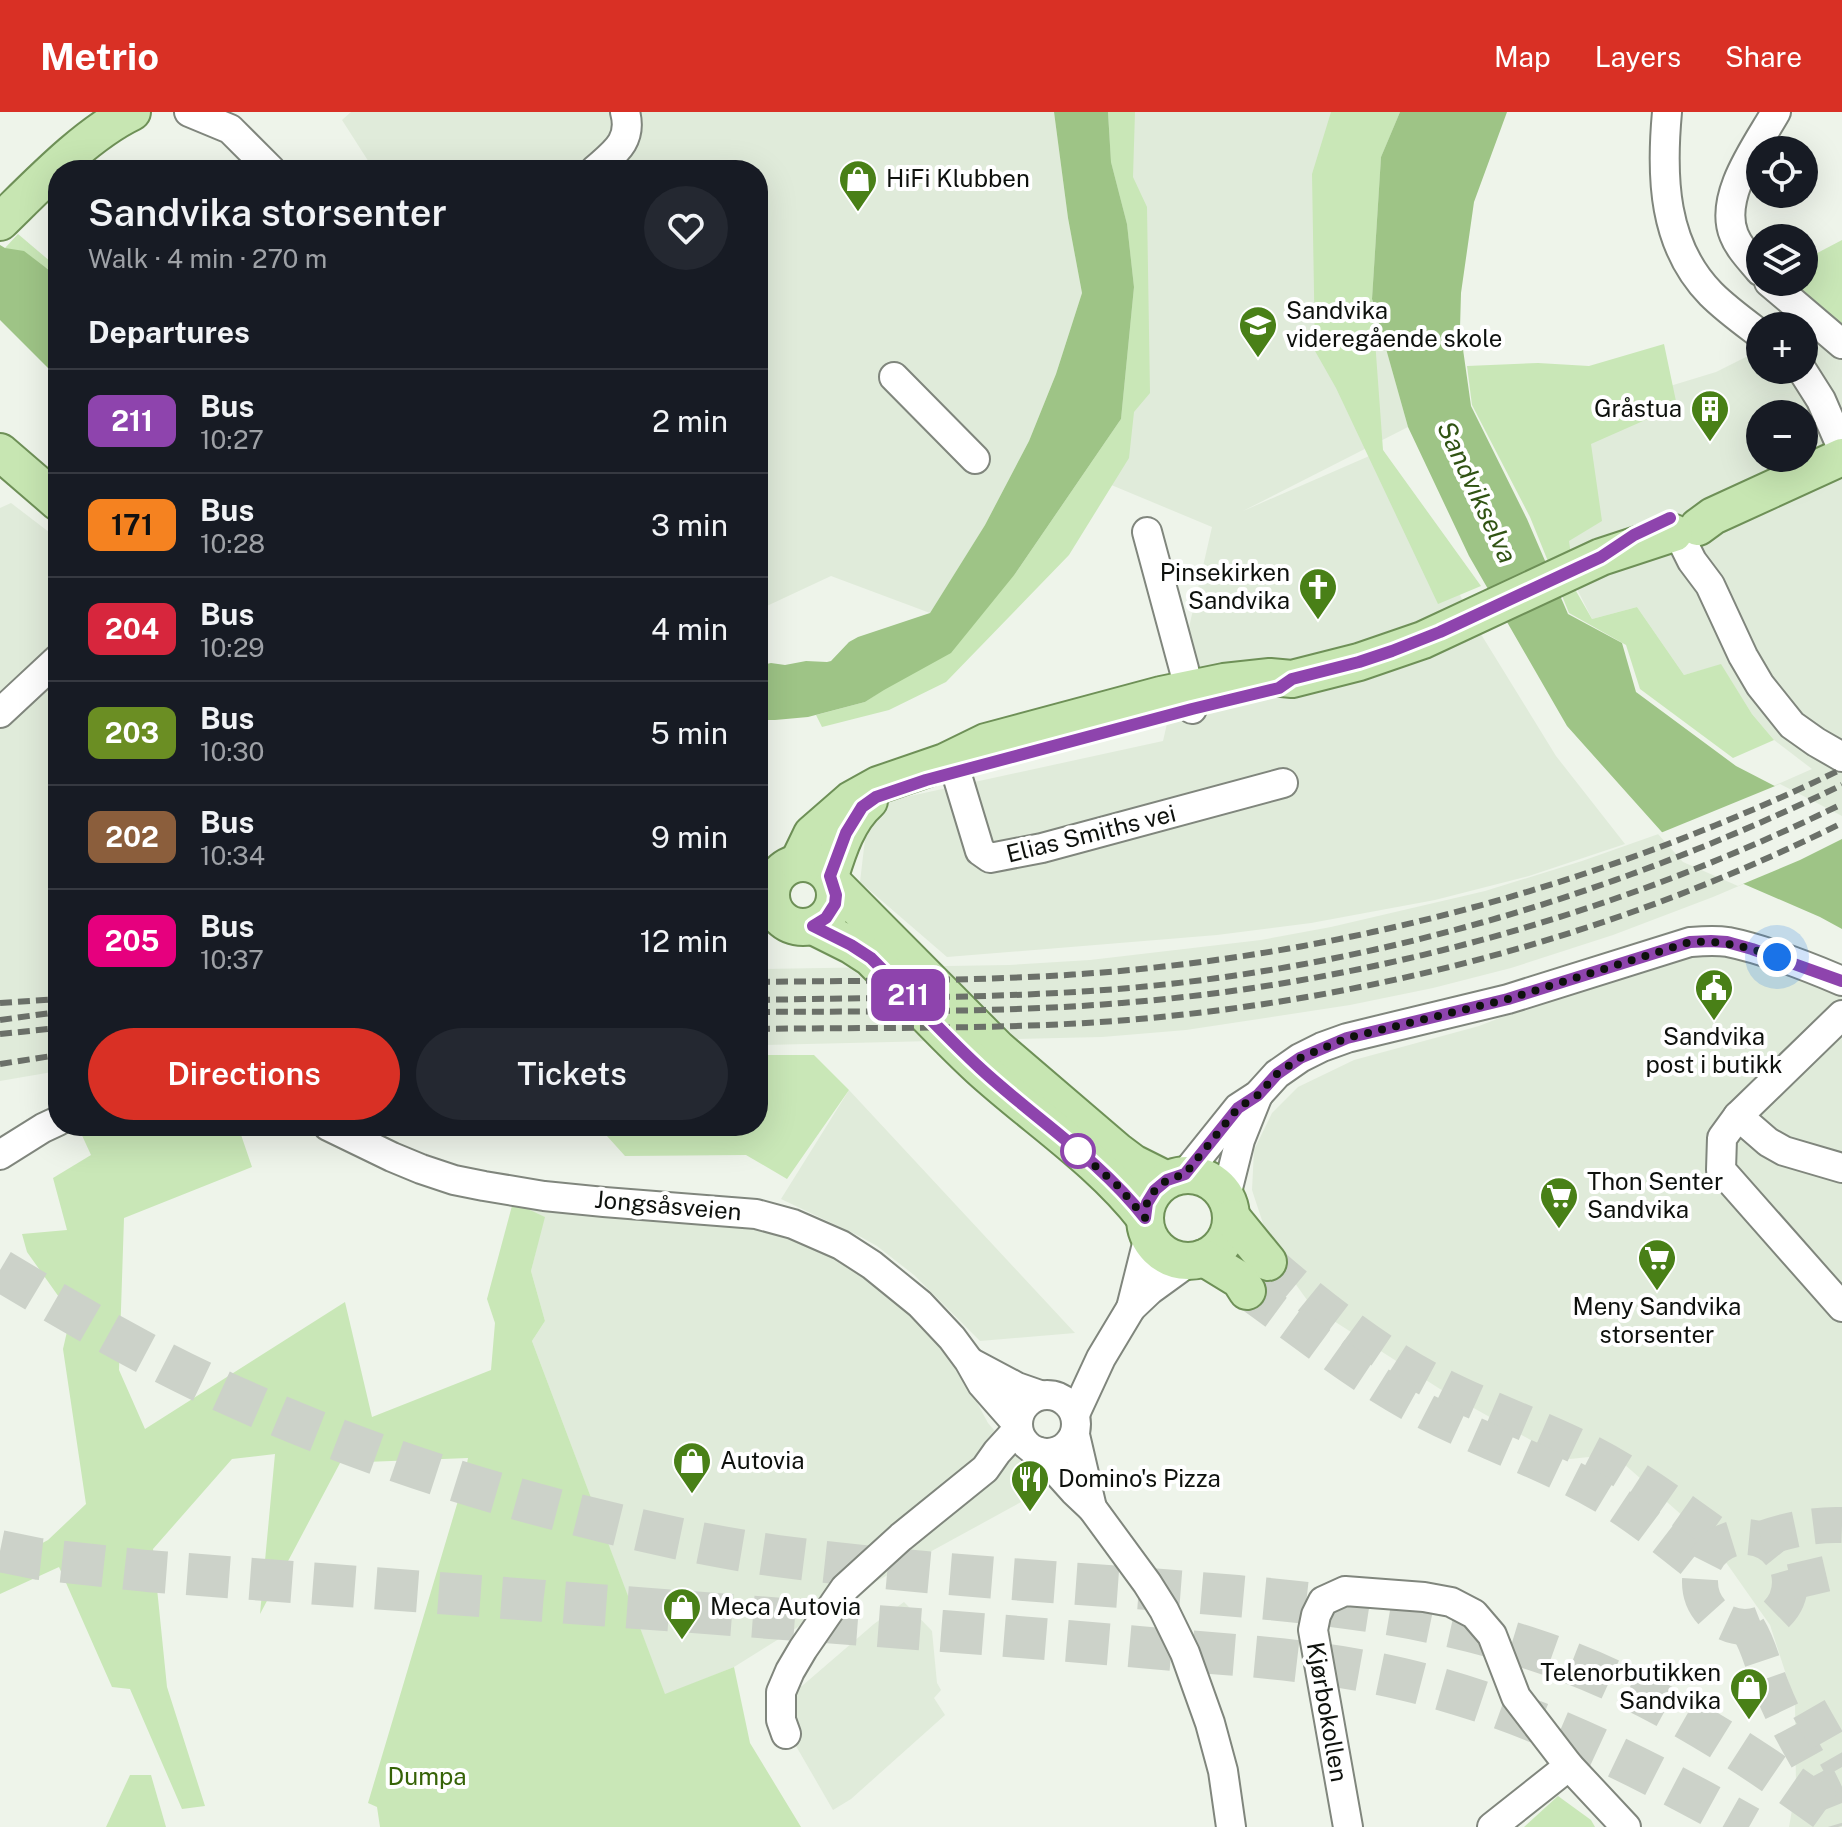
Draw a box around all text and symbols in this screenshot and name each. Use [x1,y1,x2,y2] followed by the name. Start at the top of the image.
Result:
[40,34,159,79] text: Metrio
[1494,40,1551,73] text: Map
[1595,40,1681,73] text: Layers
[1725,40,1802,73] text: Share
[1746,136,1818,472] map controls
[1746,136,1818,208] button: locate
[837,158,879,213] shop icon: HiFi Klubben
[886,164,1030,192] place label: HiFi Klubben
[644,186,728,270] button: heart
[88,190,447,235] text: Sandvika storsenter
[1746,224,1818,296] button: layers
[88,243,327,274] text: Walk · 4 min · 270 m
[1286,296,1502,352] place label: Sandvika videregående skole
[1237,304,1279,359] school or university icon: Sandvika videregående skole
[1746,312,1818,384] button: +
[88,314,250,350] text: Departures
[200,388,254,424] text: Bus
[1689,388,1731,443] building icon: Gråstua
[1594,394,1682,422] place label: Gråstua
[1746,400,1818,472] button: −
[652,403,728,439] text: 2 min
[111,404,153,437] text: 211
[1431,416,1524,568] water label: Sandvikselva
[200,424,264,455] text: 10:27
[200,492,254,528] text: Bus
[651,507,728,543] text: 3 min
[111,508,153,541] text: 171
[200,528,265,559] text: 10:28
[1160,558,1290,614] place label: Pinsekirken Sandvika
[1297,566,1339,621] church icon: Pinsekirken Sandvika
[200,596,254,632] text: Bus
[651,611,728,647] text: 4 min
[105,612,159,645] text: 204
[200,632,265,663] text: 10:29
[200,700,254,736] text: Bus
[651,715,728,751] text: 5 min
[105,716,159,749] text: 203
[200,736,264,767] text: 10:30
[1003,798,1178,868] street label: Elias Smiths vei
[200,804,254,840] text: Bus
[651,819,728,855] text: 9 min
[105,820,159,853] text: 202
[200,840,265,871] text: 10:34
[200,908,254,944] text: Bus
[640,923,728,959] text: 12 min
[105,924,159,957] text: 205
[1757,937,1797,977] your location
[200,944,264,975] text: 10:37
[1693,967,1735,1022] public building icon: Sandvika post i butikk
[862,969,954,1021] line badge: 211
[887,978,929,1011] text: 211
[1645,1022,1783,1078] place label: Sandvika post i butikk
[88,1028,400,1120] button: Directions
[416,1028,728,1120] button: Tickets
[1061,1134,1095,1168] unlabelled marker
[1587,1167,1723,1223] place label: Thon Senter Sandvika
[1538,1175,1580,1230] supermarket icon: Thon Senter Sandvika
[593,1185,743,1225] street label: Jongsåsveien
[1636,1237,1678,1292] supermarket icon: Meny Sandvika storsenter
[1573,1292,1741,1348] place label: Meny Sandvika storsenter
[671,1440,713,1495] shop icon: Autovia
[720,1446,804,1474] place label: Autovia
[1009,1458,1051,1513] restaurant icon: Domino's Pizza
[1058,1464,1221,1492] place label: Domino's Pizza
[661,1586,703,1641] shop icon: Meca Autovia
[710,1592,861,1620] place label: Meca Autovia
[1302,1640,1354,1784] street label: Kjørbokollen
[1540,1658,1721,1714] place label: Telenorbutikken Sandvika
[1728,1666,1770,1721] shop icon: Telenorbutikken Sandvika
[388,1762,466,1790] park label: Dumpa

